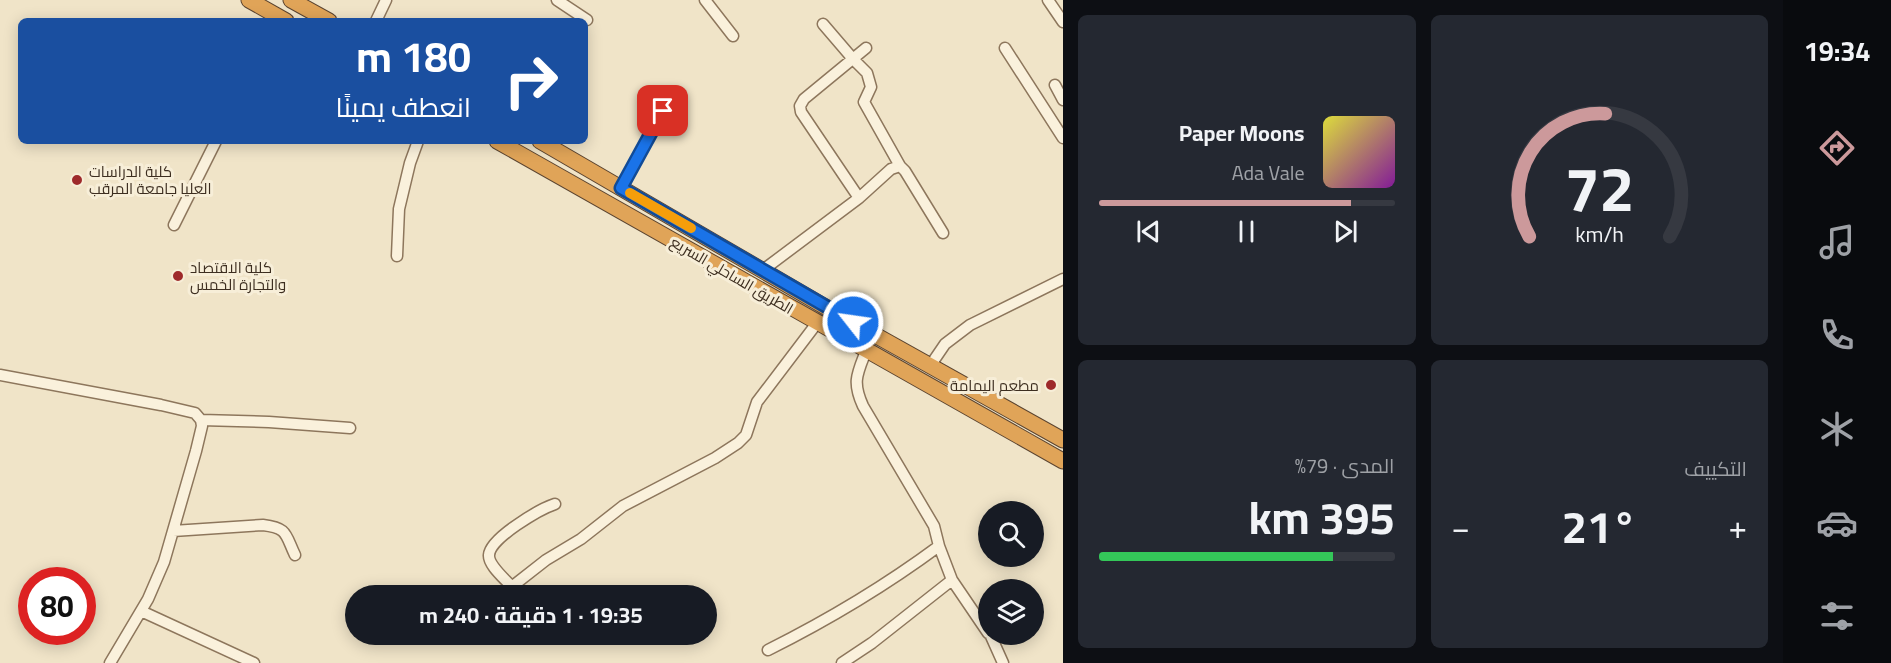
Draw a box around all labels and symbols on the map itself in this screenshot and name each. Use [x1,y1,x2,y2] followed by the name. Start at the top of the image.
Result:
[637,85,688,136] pin
[89,157,211,203] place label: كلية الدراسات العليا جامعة المرقب
[70,173,84,187] marker: كلية الدراسات العليا جامعة المرقب
[665,228,799,322] street label: الطريق الساحلي السريع
[190,253,286,299] place label: كلية الاقتصاد والتجارة الخمس
[171,269,185,283] marker: كلية الاقتصاد والتجارة الخمس
[821,290,885,354] position arrow
[950,371,1039,400] place label: مطعم اليمامة
[1044,378,1058,392] marker: مطعم اليمامة
[18,567,96,645] speed limit sign: 80

